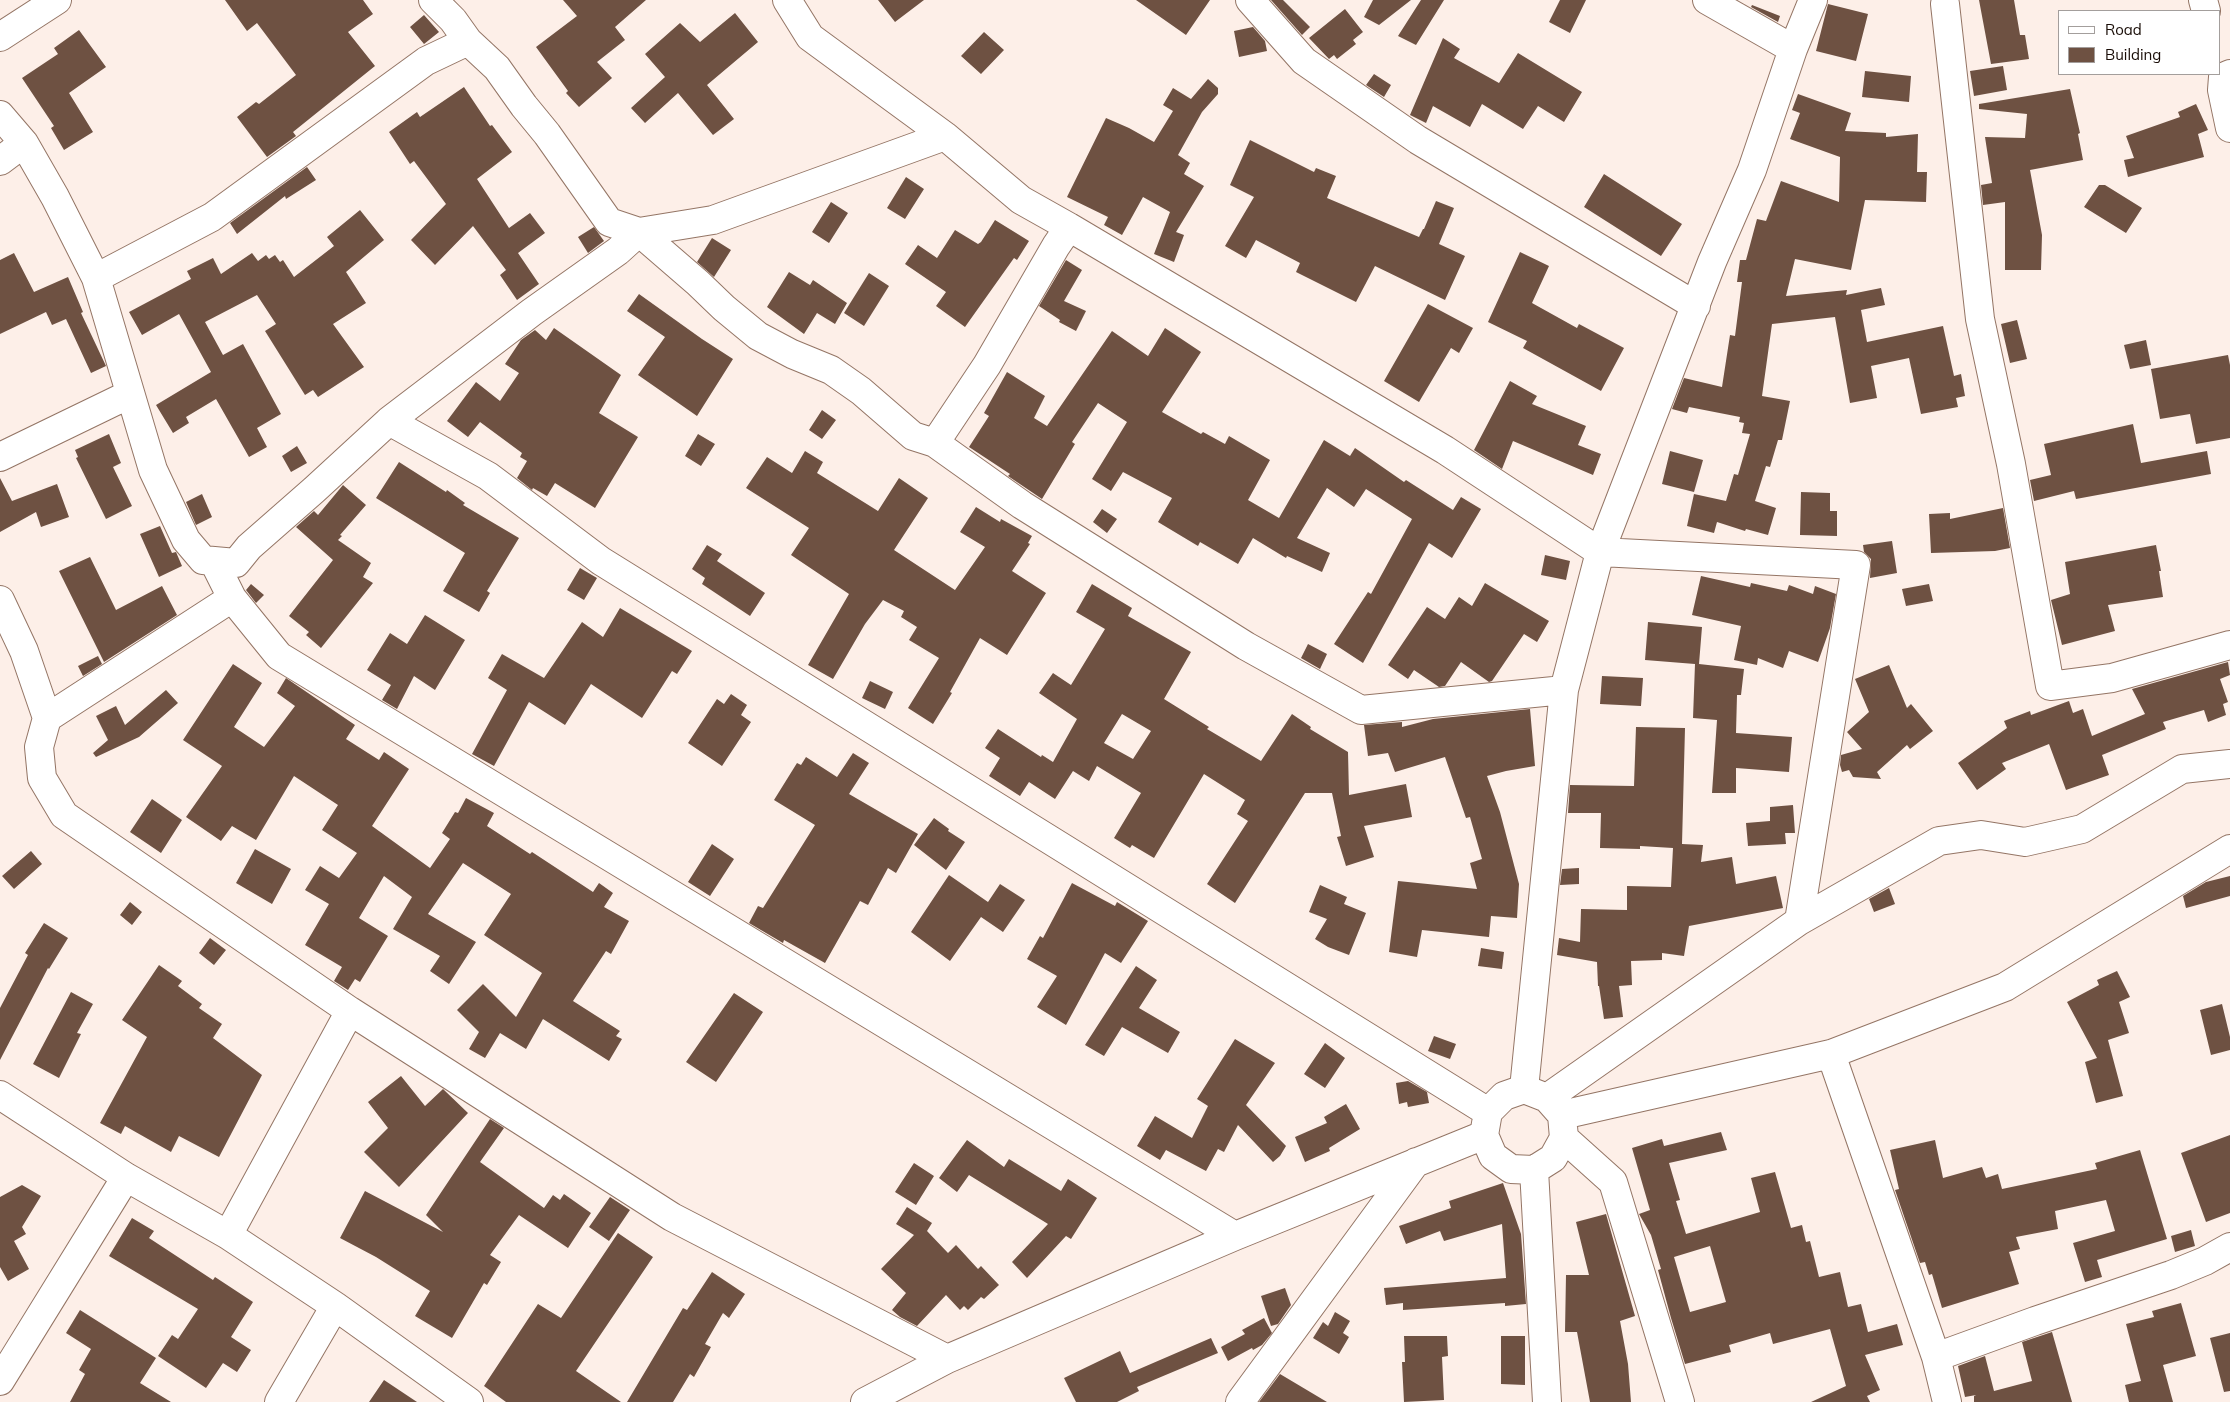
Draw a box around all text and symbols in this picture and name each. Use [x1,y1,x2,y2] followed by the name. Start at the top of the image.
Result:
[2058,10,2220,75] legend
[2105,20,2142,39] text: Road
[2105,45,2161,64] text: Building

